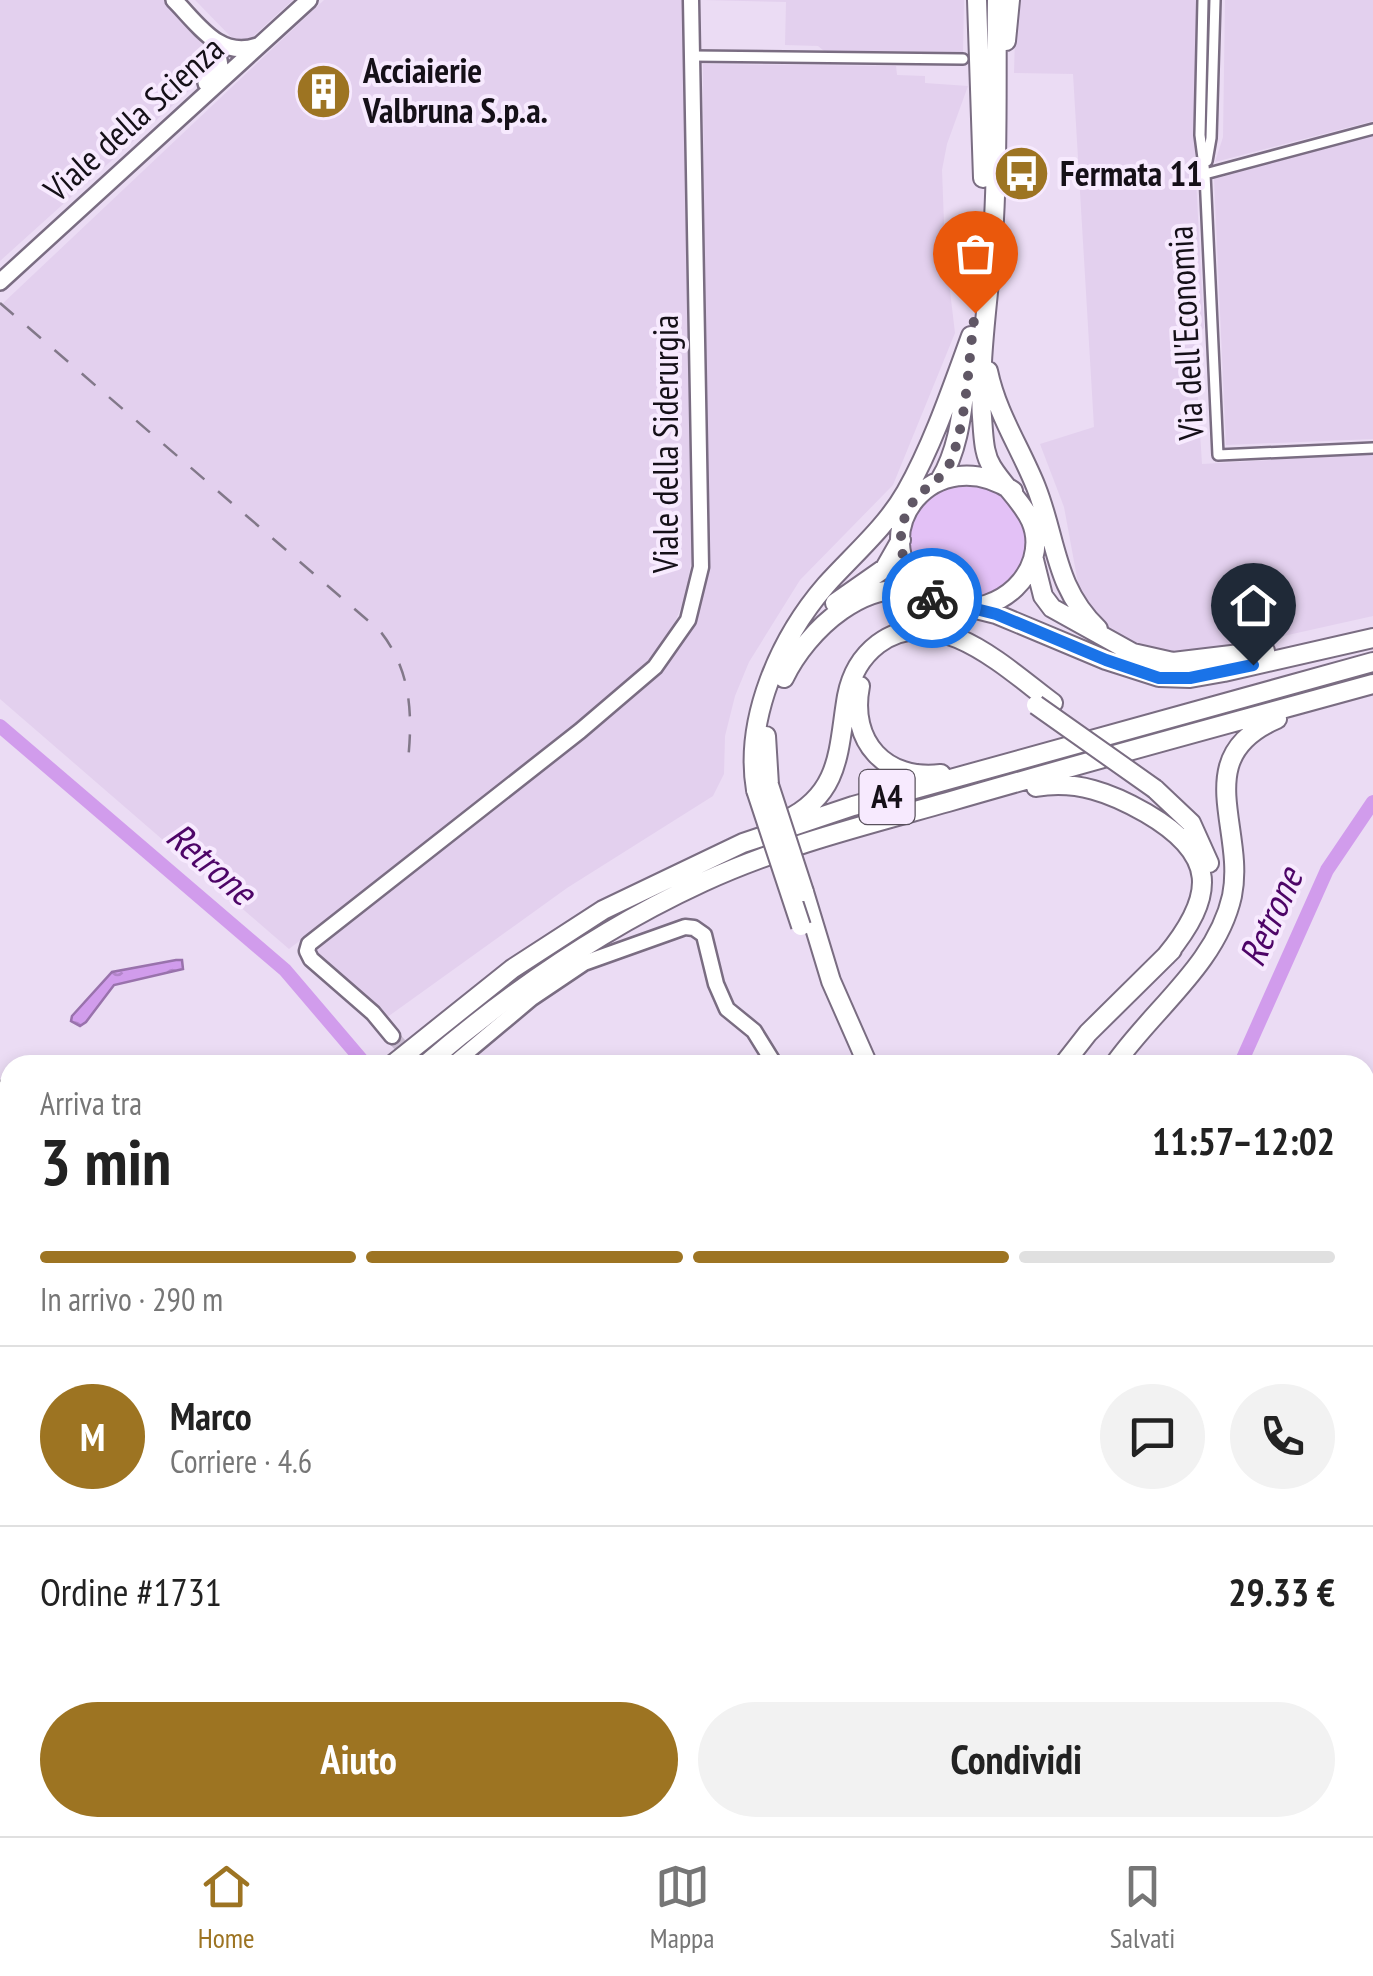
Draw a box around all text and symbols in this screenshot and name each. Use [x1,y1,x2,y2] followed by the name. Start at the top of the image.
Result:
[33,25,233,212] street label: Viale della Scienza
[362,47,548,133] place label: Acciaierie Valbruna S.p.a.
[294,61,354,121] building icon: Acciaierie Valbruna S.p.a.
[991,144,1051,204] bus stop icon: Fermata 11
[1060,150,1203,196] place label: Fermata 11
[933,211,1018,314] pin
[1156,225,1214,442] street label: Via dell'Economia
[948,226,1003,281] icon: bag
[642,315,688,574] street label: Viale della Siderurgia
[882,548,982,648] courier
[1211,563,1296,666] pin
[905,571,960,626] icon: bike
[1226,578,1281,633] icon: home
[860,770,914,824] road number: A4
[157,811,268,916] water label: Retrone
[1226,858,1314,973] water label: Retrone
[40,1082,142,1124] text: Arriva tra
[1152,1116,1335,1165] text: 11:57–12:02
[40,1119,171,1203] text: 3 min
[40,1278,223,1320] text: In arrivo · 290 m
[1100,1384,1205,1489] button: chat
[1230,1384,1335,1489] button: phone
[170,1391,252,1440] text: Marco
[80,1412,105,1461] text: M
[170,1440,312,1482] text: Corriere · 4.6
[40,1567,222,1616] text: Ordine #1731
[1228,1567,1335,1616] text: 29.33 €
[40,1702,678,1817] button: Aiuto
[698,1702,1335,1817] button: Condividi
[198,1859,255,1956] tab: Home
[650,1859,714,1956] tab: Mappa
[1110,1859,1175,1956] tab: Salvati

